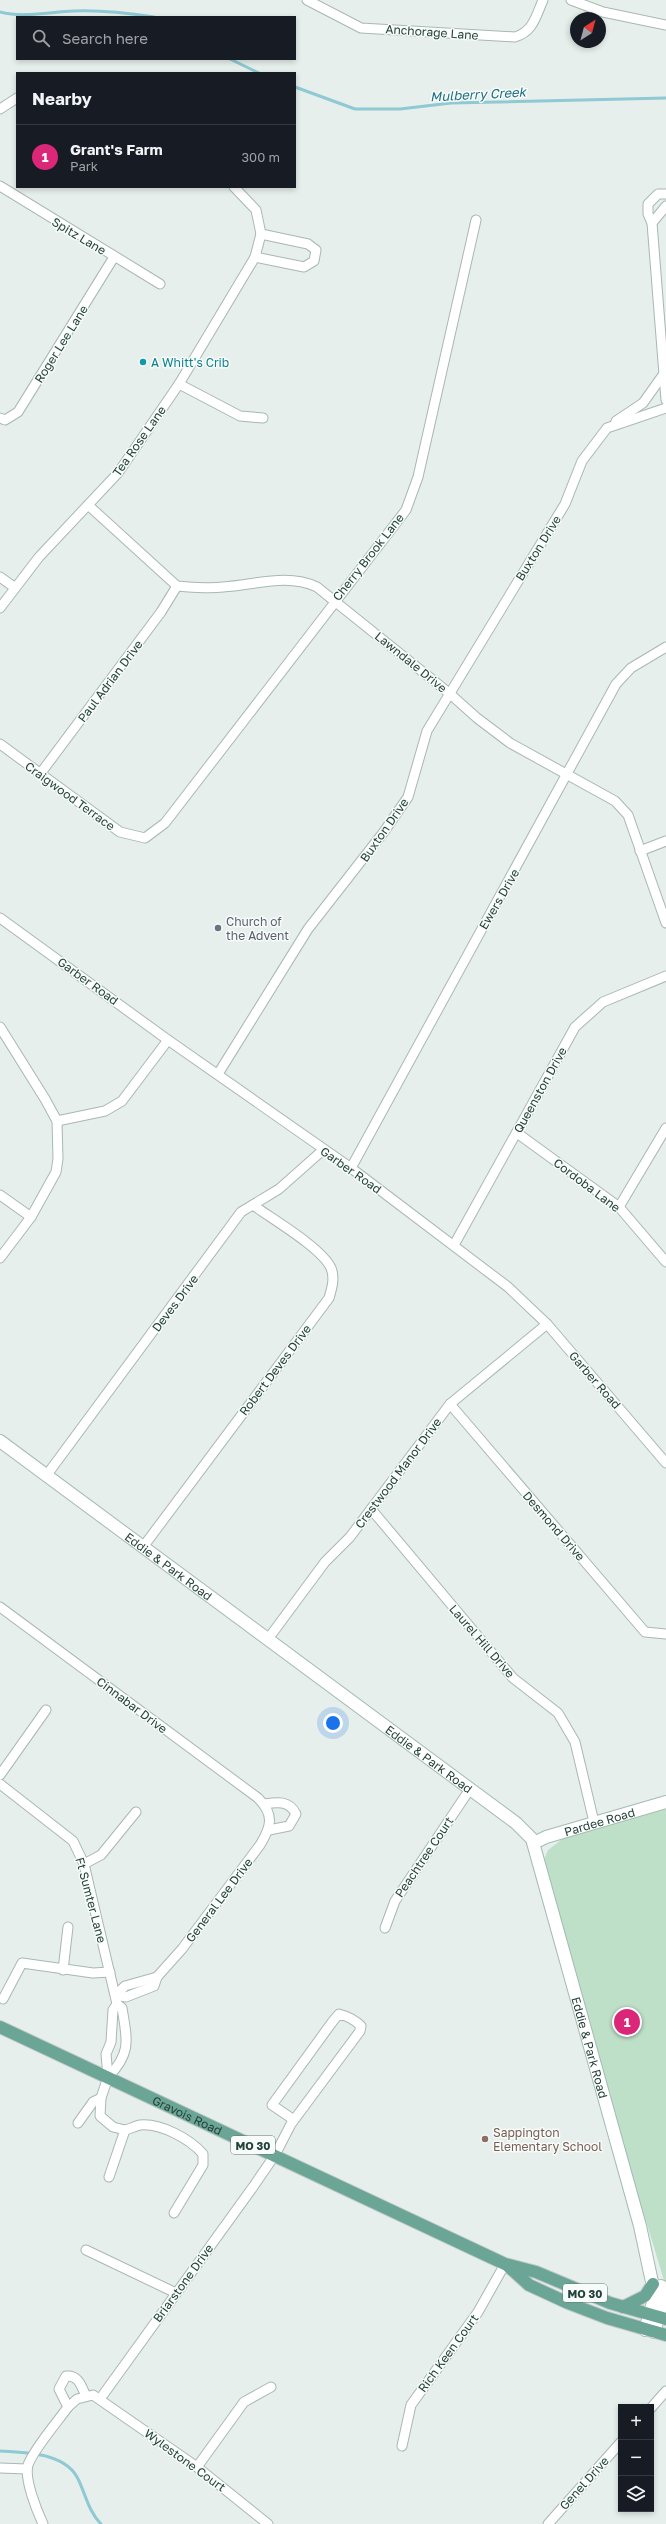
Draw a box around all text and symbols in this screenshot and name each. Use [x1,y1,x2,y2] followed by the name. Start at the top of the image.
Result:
[570,12,606,48] north arrow
[16,16,296,60] search box
[385,21,479,43] street label: Anchorage Lane
[30,27,52,49] icon: search
[62,29,148,47] text: Search here
[430,83,528,105] water label: Mulberry Creek
[32,88,92,109] text: Nearby
[70,140,163,158] text: Grant's Farm
[42,149,48,165] text: 1
[242,149,280,165] text: 300 m
[70,158,98,174] text: Park
[49,214,109,258] street label: Spitz Lane
[31,302,91,386] street label: Roger Lee Lane
[151,355,229,370] place label: A Whitt's Crib
[138,357,148,367] marker: A Whitt's Crib
[109,403,169,479] street label: Tea Rose Lane
[329,510,407,604] street label: Cherry Brook Lane
[512,513,564,583] street label: Buxton Drive
[372,628,450,696] street label: Lawndale Drive
[74,637,146,725] street label: Paul Adrian Drive
[22,758,118,834] street label: Craigwood Terrace
[357,795,411,865] street label: Buxton Drive
[476,866,522,932] street label: Ewers Drive
[226,914,289,943] place label: Church of the Advent
[213,923,223,933] marker: Church of the Advent
[55,954,121,1008] street label: Garber Road
[510,1044,570,1136] street label: Queenston Drive
[317,1143,385,1197] street label: Garber Road
[551,1155,623,1215] street label: Cordoba Lane
[149,1271,201,1335] street label: Deves Drive
[236,1322,314,1418] street label: Robert Deves Drive
[566,1348,624,1412] street label: Garber Road
[352,1415,444,1531] street label: Crestwood Manor Drive
[520,1488,588,1564] street label: Desmond Drive
[122,1529,215,1603] street label: Eddie & Park Road
[446,1601,518,1681] street label: Laurel Hill Drive
[94,1674,170,1736] street label: Cinnabar Drive
[323,1713,343,1733] your location
[383,1722,476,1796] street label: Eddie & Park Road
[562,1804,636,1839] street label: Pardee Road
[392,1814,457,1900] street label: Peachtree Court
[183,1855,255,1945] street label: General Lee Drive
[72,1856,110,1944] street label: Ft Sumter Lane
[569,1995,611,2100] street label: Eddie & Park Road
[614,2007,640,2037] pin: 1
[150,2092,225,2138] street label: Gravois Road
[493,2125,602,2154] place label: Sappington Elementary School
[480,2134,490,2144] marker: Sappington Elementary School
[231,2136,275,2154] road number: MO 30
[150,2241,216,2325] street label: Briarstone Drive
[563,2284,607,2302] road number: MO 30
[415,2311,482,2395] street label: Rich Keen Court
[618,2404,654,2512] map controls
[618,2404,654,2440] button: +
[141,2425,229,2495] street label: Wylestone Court
[618,2440,654,2476] button: −
[556,2453,612,2513] street label: Genel Drive
[618,2476,654,2512] button: layers

